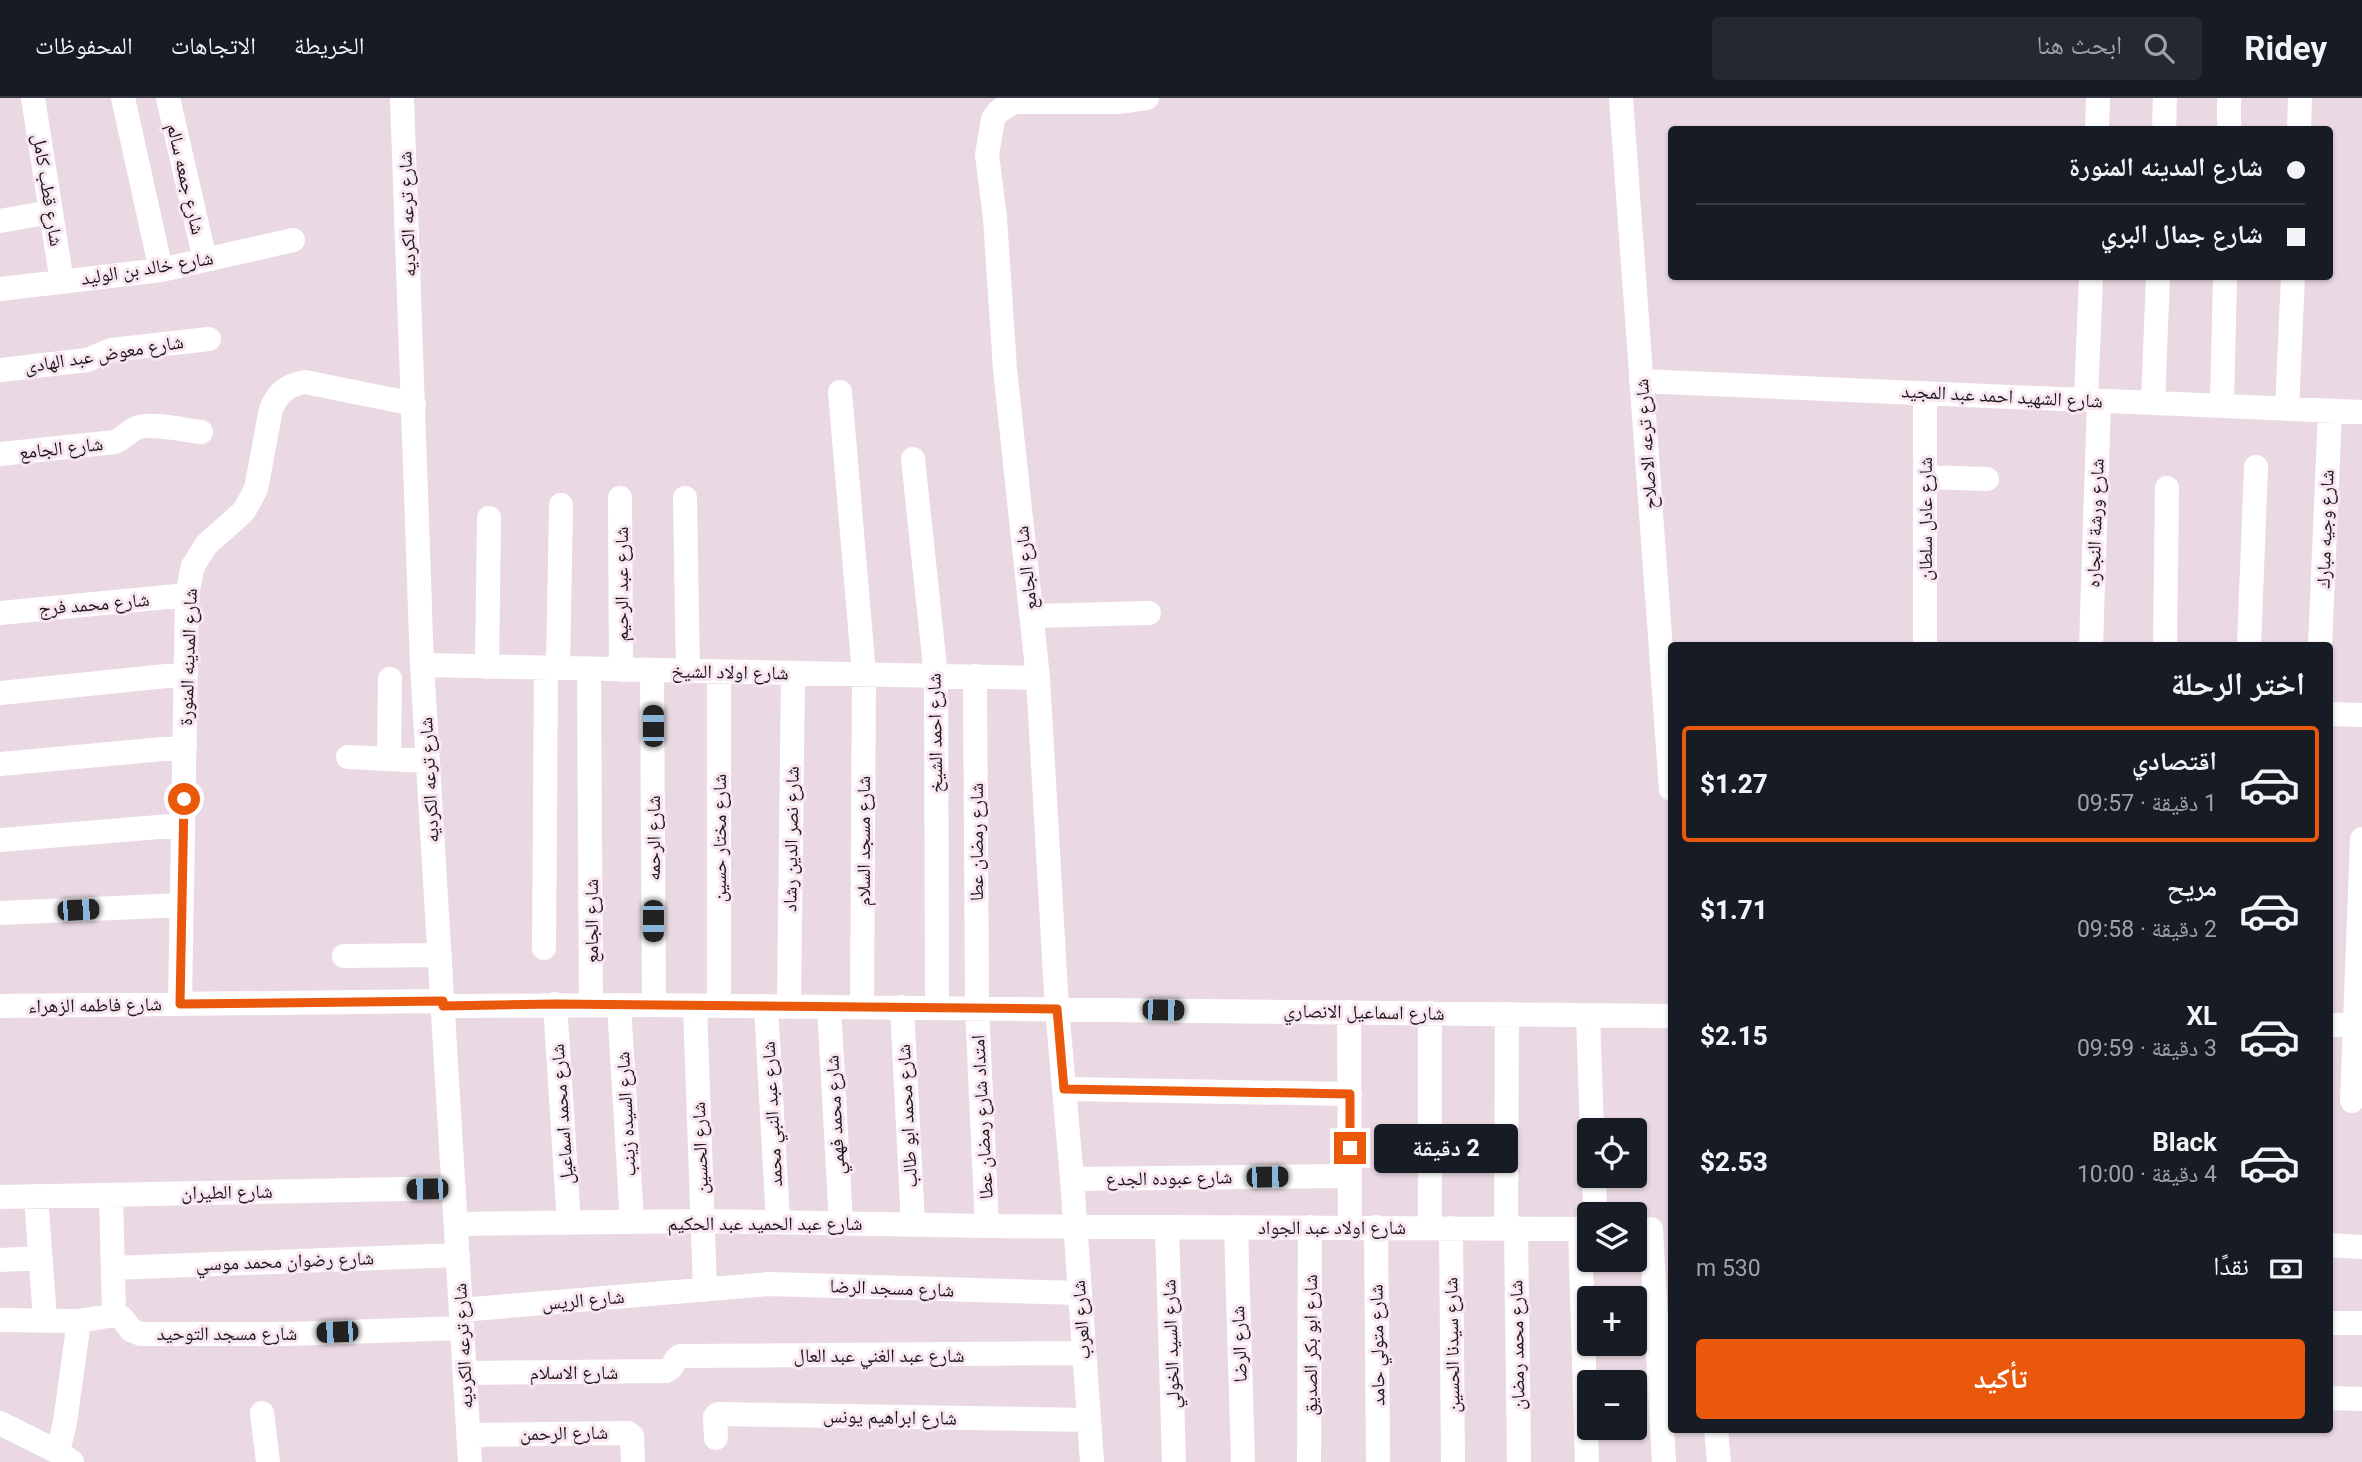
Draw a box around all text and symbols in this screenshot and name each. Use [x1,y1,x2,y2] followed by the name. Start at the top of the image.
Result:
[1712,17,2202,80] search box
[2140,29,2178,67] icon: search
[2244,29,2327,68] text: Ridey
[2037,30,2122,60] text: ابحث هنا
[35,32,133,60] text: المحفوظات
[171,32,256,60] text: الاتجاهات
[294,32,365,60] text: الخريطة
[161,121,210,237] street label: شارع جمعه سالم
[28,132,68,248] street label: شارع قطب كامل
[393,151,421,277] street label: شارع ترعه الكرديه
[2069,152,2263,182] text: شارع المدينه المنورة
[2100,219,2263,249] text: شارع جمال البري
[79,246,215,290] street label: شارع خالد بن الوليد
[23,330,185,378] street label: شارع معوض عبد الهادى
[1630,378,1662,510] street label: شارع ترعه الاصلاح
[1901,379,2103,413] street label: شارع الشهيد احمد عبد المجيد
[18,432,104,465] street label: شارع الجامع
[1914,457,1937,581] street label: شارع عادل سلطان
[2081,458,2109,588] street label: شارع ورشة النجاره
[2311,469,2339,589] street label: شارع وجيه مبارك
[1010,525,1043,611] street label: شارع الجامع
[610,527,634,641] street label: شارع عبد الرحيم
[37,588,151,620] street label: شارع محمد فرج
[174,588,202,726] street label: شارع المدينه المنورة
[671,659,789,686] street label: شارع اولاد الشيخ
[2171,665,2305,703] text: اختر الرحلة
[922,673,949,793] street label: شارع احمد الشيخ
[643,705,664,747] car
[414,717,444,843] street label: شارع ترعه الكرديه
[2132,746,2217,776] text: اقتصادي
[2238,753,2301,816] icon: car
[778,766,804,912] street label: شارع نصر الدين رشاد
[1700,769,1768,799] text: $1.27
[708,774,731,902] street label: شارع مختار حسين
[852,776,877,906] street label: شارع مسجد السلام
[168,783,200,815] route start
[965,783,988,901] street label: شارع رمضان عطا
[2077,790,2217,817] text: 1 دقيقة · 09:57
[642,795,665,881] street label: شارع الرحمه
[2167,872,2217,902] text: مريح
[580,879,604,963] street label: شارع الجامع
[2238,879,2301,942] icon: car
[1700,895,1768,925] text: $1.71
[57,898,100,922] car
[643,900,664,942] car
[2077,916,2217,943] text: 2 دقيقة · 09:58
[28,992,162,1018] street label: شارع فاطمه الزهراء
[1142,999,1185,1021] car
[1283,999,1445,1029] street label: شارع اسماعيل الانصاري
[2186,1001,2217,1031] text: XL
[2238,1005,2301,1068] icon: car
[1700,1021,1768,1051] text: $2.15
[966,1034,998,1200] street label: امتداد شارع رمضان عطا
[2077,1035,2217,1062] text: 3 دقيقة · 09:59
[757,1041,791,1187] street label: شارع عبد النبي محمد
[546,1043,578,1185] street label: شارع محمد اسماعيل
[892,1044,922,1188] street label: شارع محمد ابو طالب
[611,1051,641,1177] street label: شارع السيده زينب
[820,1054,853,1175] street label: شارع محمد فهمي
[687,1101,713,1195] street label: شارع الحسين
[1577,1118,1647,1440] map controls
[1577,1118,1647,1188] button: locate
[1374,1124,1518,1172] callout: 2 دقيقة
[2152,1127,2217,1157] text: Black
[2238,1131,2301,1194] icon: car
[1334,1132,1366,1164] route end
[1412,1135,1480,1162] text: 2 دقيقة
[1700,1147,1768,1177] text: $2.53
[2077,1161,2217,1188] text: 4 دقيقة · 10:00
[1105,1165,1233,1191] street label: شارع عبوده الجدع
[1246,1166,1289,1188] car
[406,1178,449,1200] car
[181,1180,273,1204] street label: شارع الطيران
[1577,1202,1647,1272] button: layers
[668,1212,862,1236] street label: شارع عبد الحميد عبد الحكيم
[1258,1216,1406,1239] street label: شارع اولاد عبد الجواد
[195,1246,375,1279] street label: شارع رضوان محمد موسي
[2267,1250,2305,1288] icon: cash
[2213,1251,2249,1281] text: نقدًا
[1696,1255,1761,1282] text: 530 m
[829,1274,955,1302] street label: شارع مسجد الرضا
[1299,1274,1322,1416] street label: شارع ابو بكر الصديق
[1439,1277,1465,1413] street label: شارع سيدنا الحسين
[1067,1279,1095,1361] street label: شارع العرب
[1157,1279,1189,1409] street label: شارع السيد الخولي
[1504,1280,1530,1410] street label: شارع محمد رمضان
[448,1283,478,1409] street label: شارع ترعه الكرديه
[1364,1284,1393,1406] street label: شارع متولي حامد
[541,1285,625,1315] street label: شارع الريس
[1577,1286,1647,1356] button: +
[1226,1305,1252,1383] street label: شارع الرضا
[316,1321,359,1343] car
[157,1322,297,1345] street label: شارع مسجد التوحيد
[1696,1339,2305,1419] button: تأكيد
[794,1344,964,1370] street label: شارع عبد الغني عبد العال
[530,1361,618,1386] street label: شارع الاسلام
[1577,1370,1647,1440] button: −
[823,1404,957,1431] street label: شارع ابراهيم يونس
[520,1421,608,1445] street label: شارع الرحمن

